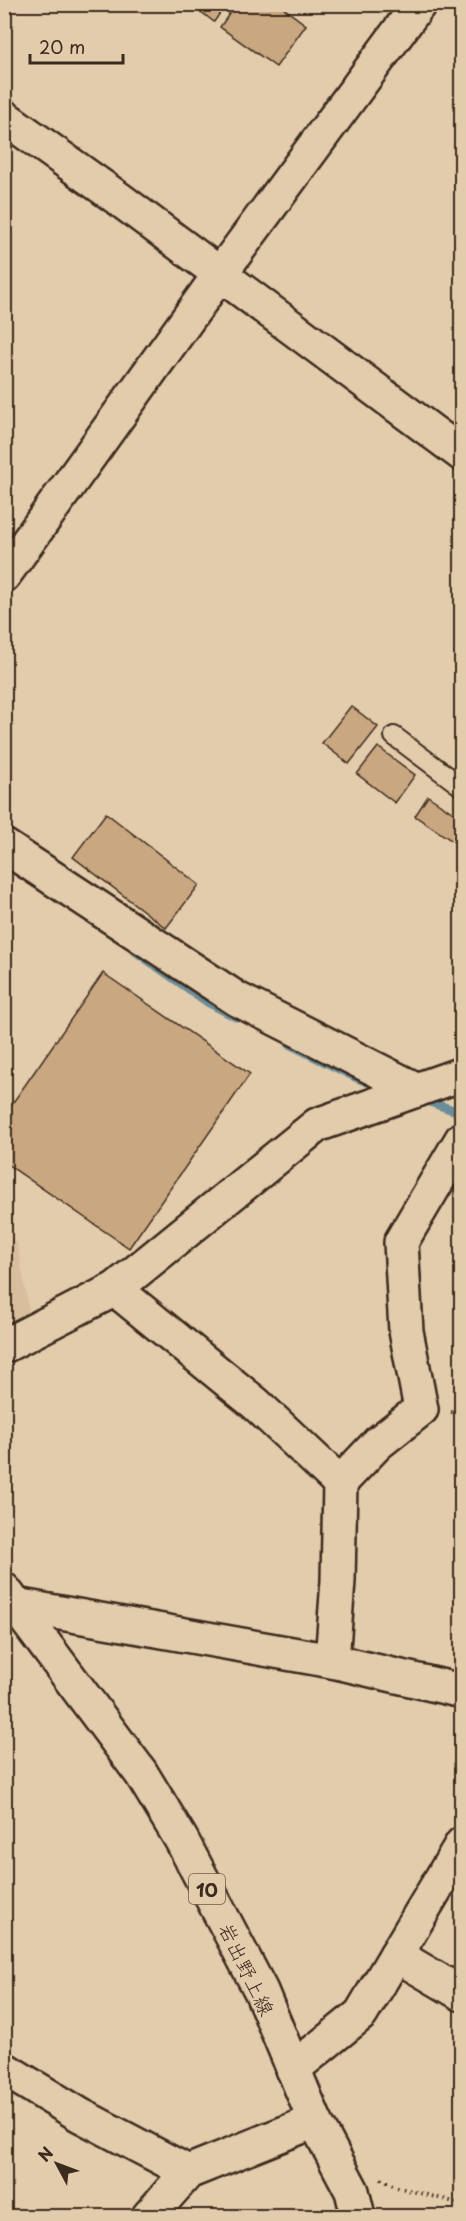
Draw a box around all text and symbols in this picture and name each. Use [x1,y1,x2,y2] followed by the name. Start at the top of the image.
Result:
[30,27,123,65] scale bar
[39,33,85,60] text: 20 m
[189,1874,225,1904] road number: 10
[212,1917,282,2021] street label: 岩出野上線
[27,2134,87,2194] north arrow
[32,2141,58,2166] text: N

